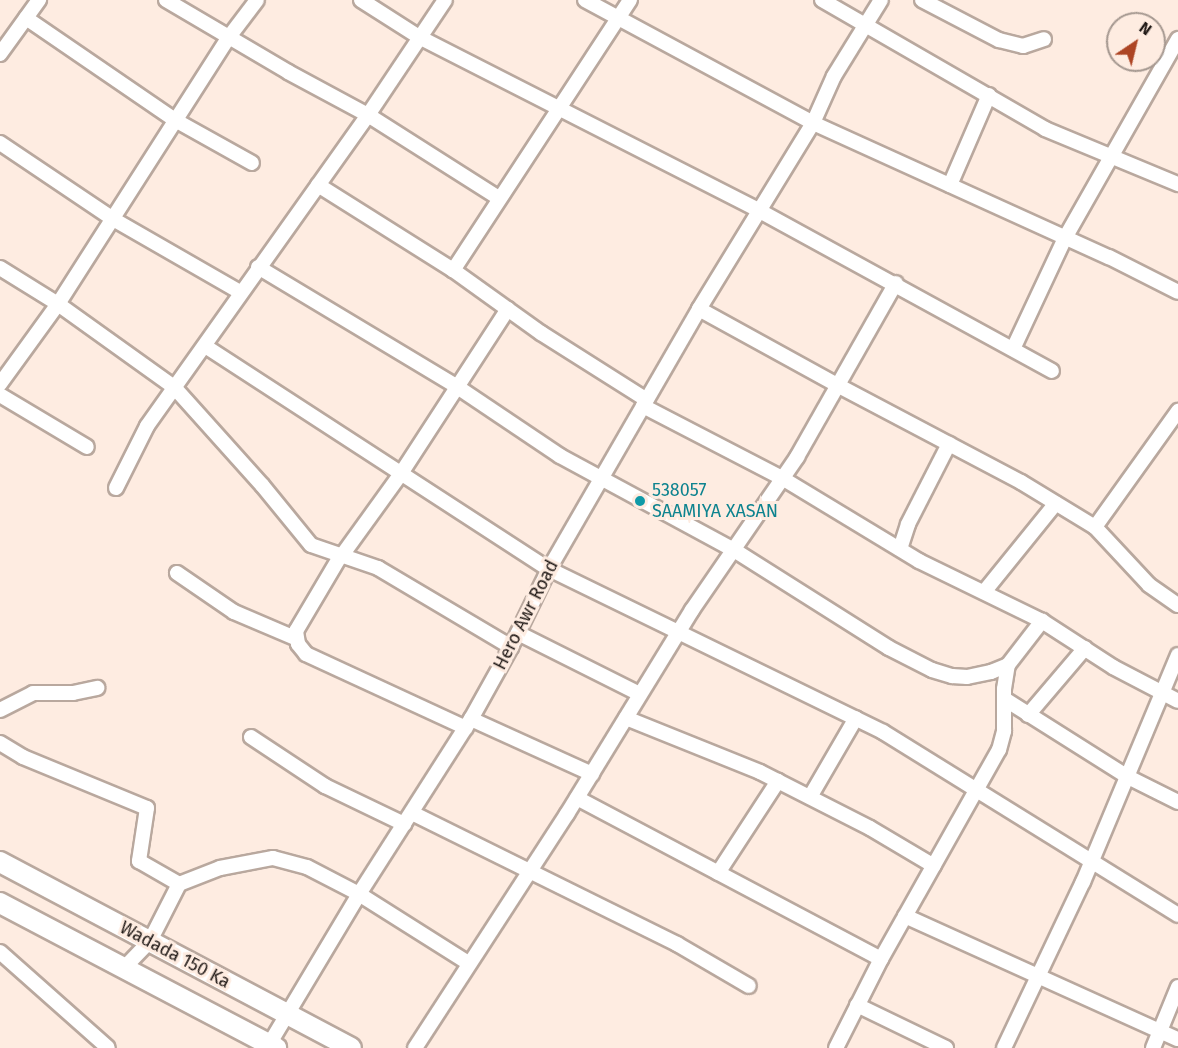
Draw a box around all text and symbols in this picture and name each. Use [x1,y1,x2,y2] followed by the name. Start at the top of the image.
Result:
[1106,12,1166,72] north arrow
[1136,18,1155,39] text: N
[652,480,778,522] place label: 538057 SAAMIYA XASAN
[633,494,647,508] marker: 538057 SAAMIYA XASAN
[489,557,563,673] street label: Hero Awr Road
[116,917,234,993] street label: Wadada 150 Ka

